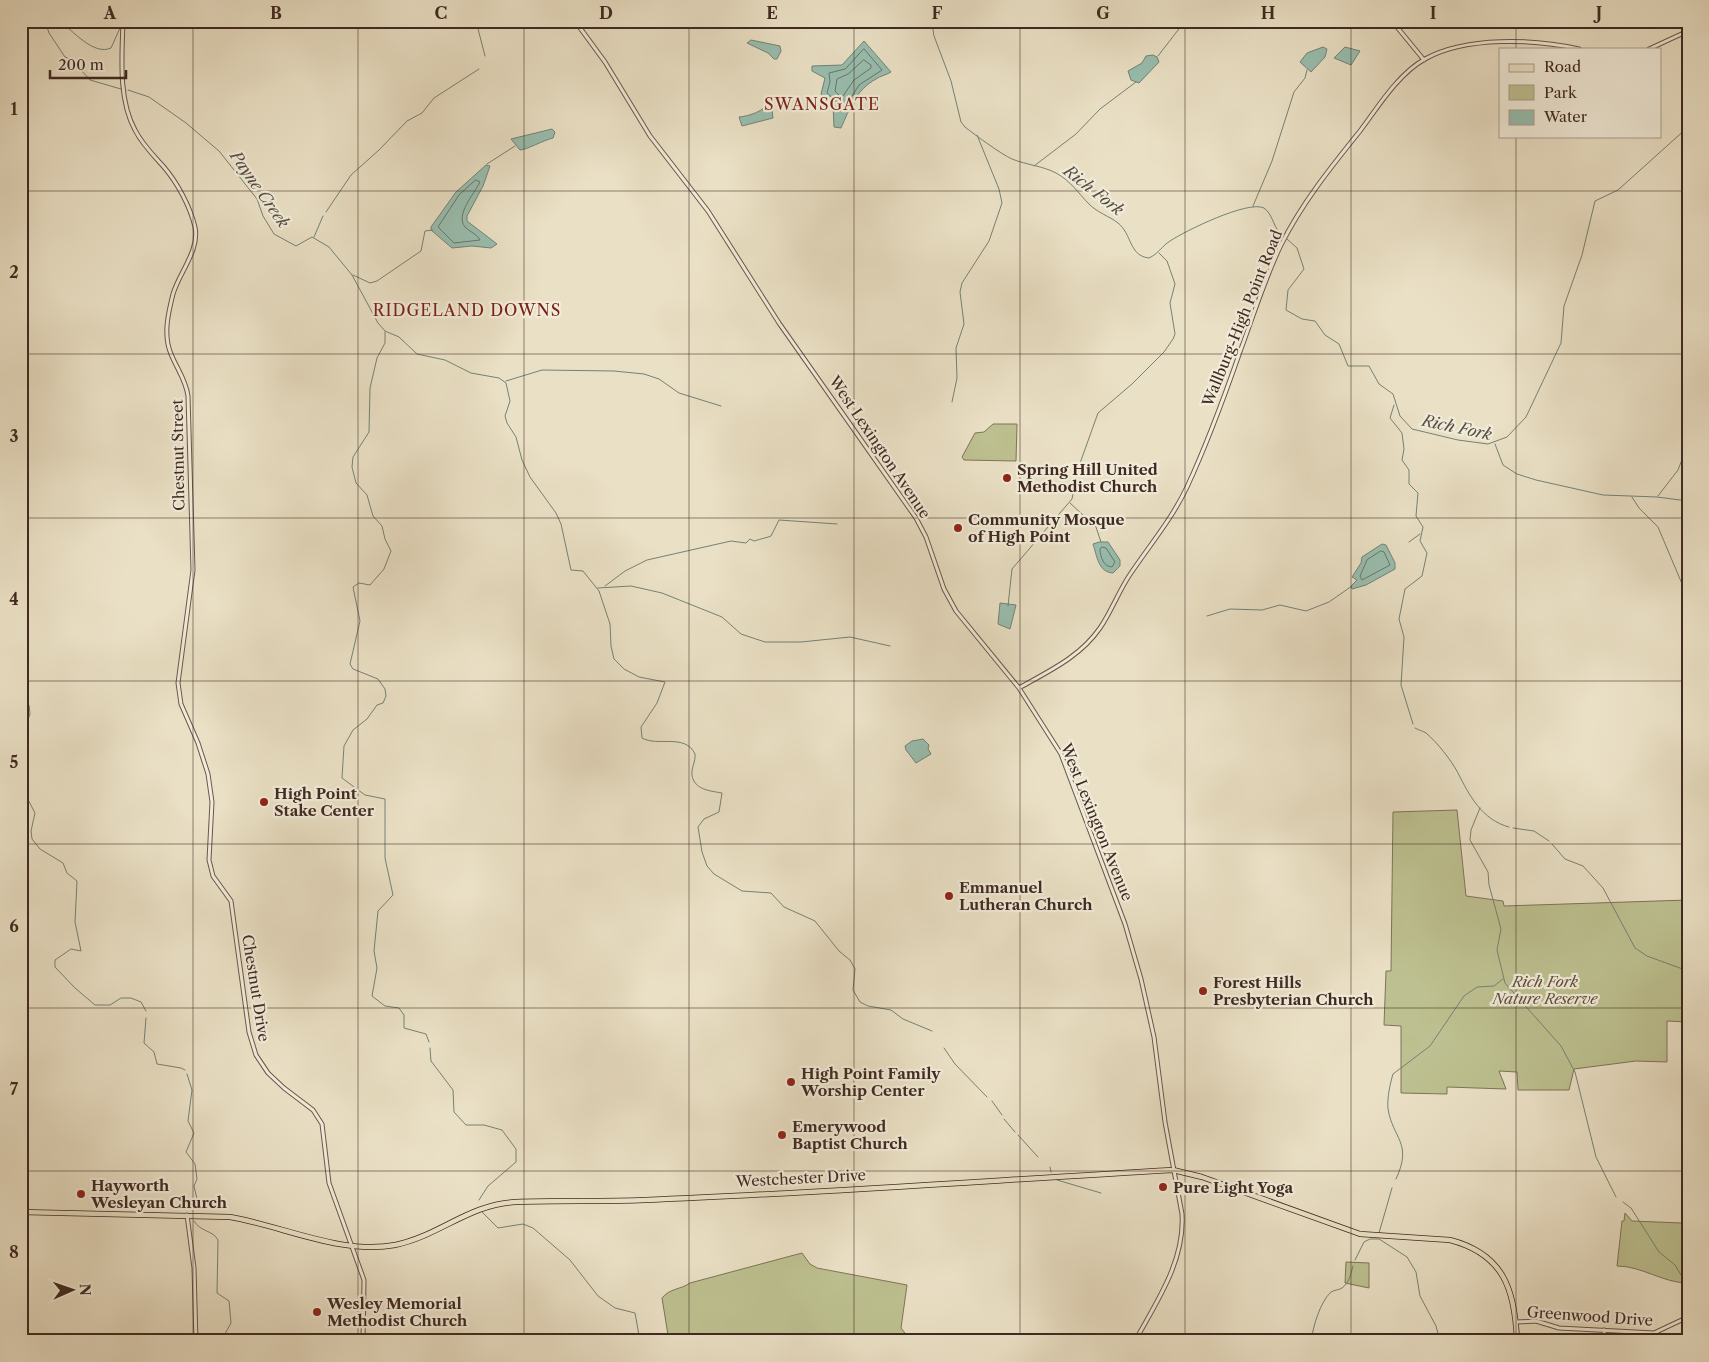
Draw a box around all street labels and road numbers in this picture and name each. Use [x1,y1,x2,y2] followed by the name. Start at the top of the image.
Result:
[1197,227,1286,410] street label: Wallburg-High Point Road
[825,371,935,522] street label: West Lexington Avenue
[168,398,188,511] street label: Chestnut Street
[1056,740,1137,904] street label: West Lexington Avenue
[238,933,274,1043] street label: Chestnut Drive
[735,1165,866,1191] street label: Westchester Drive
[1526,1302,1654,1330] street label: Greenwood Drive

